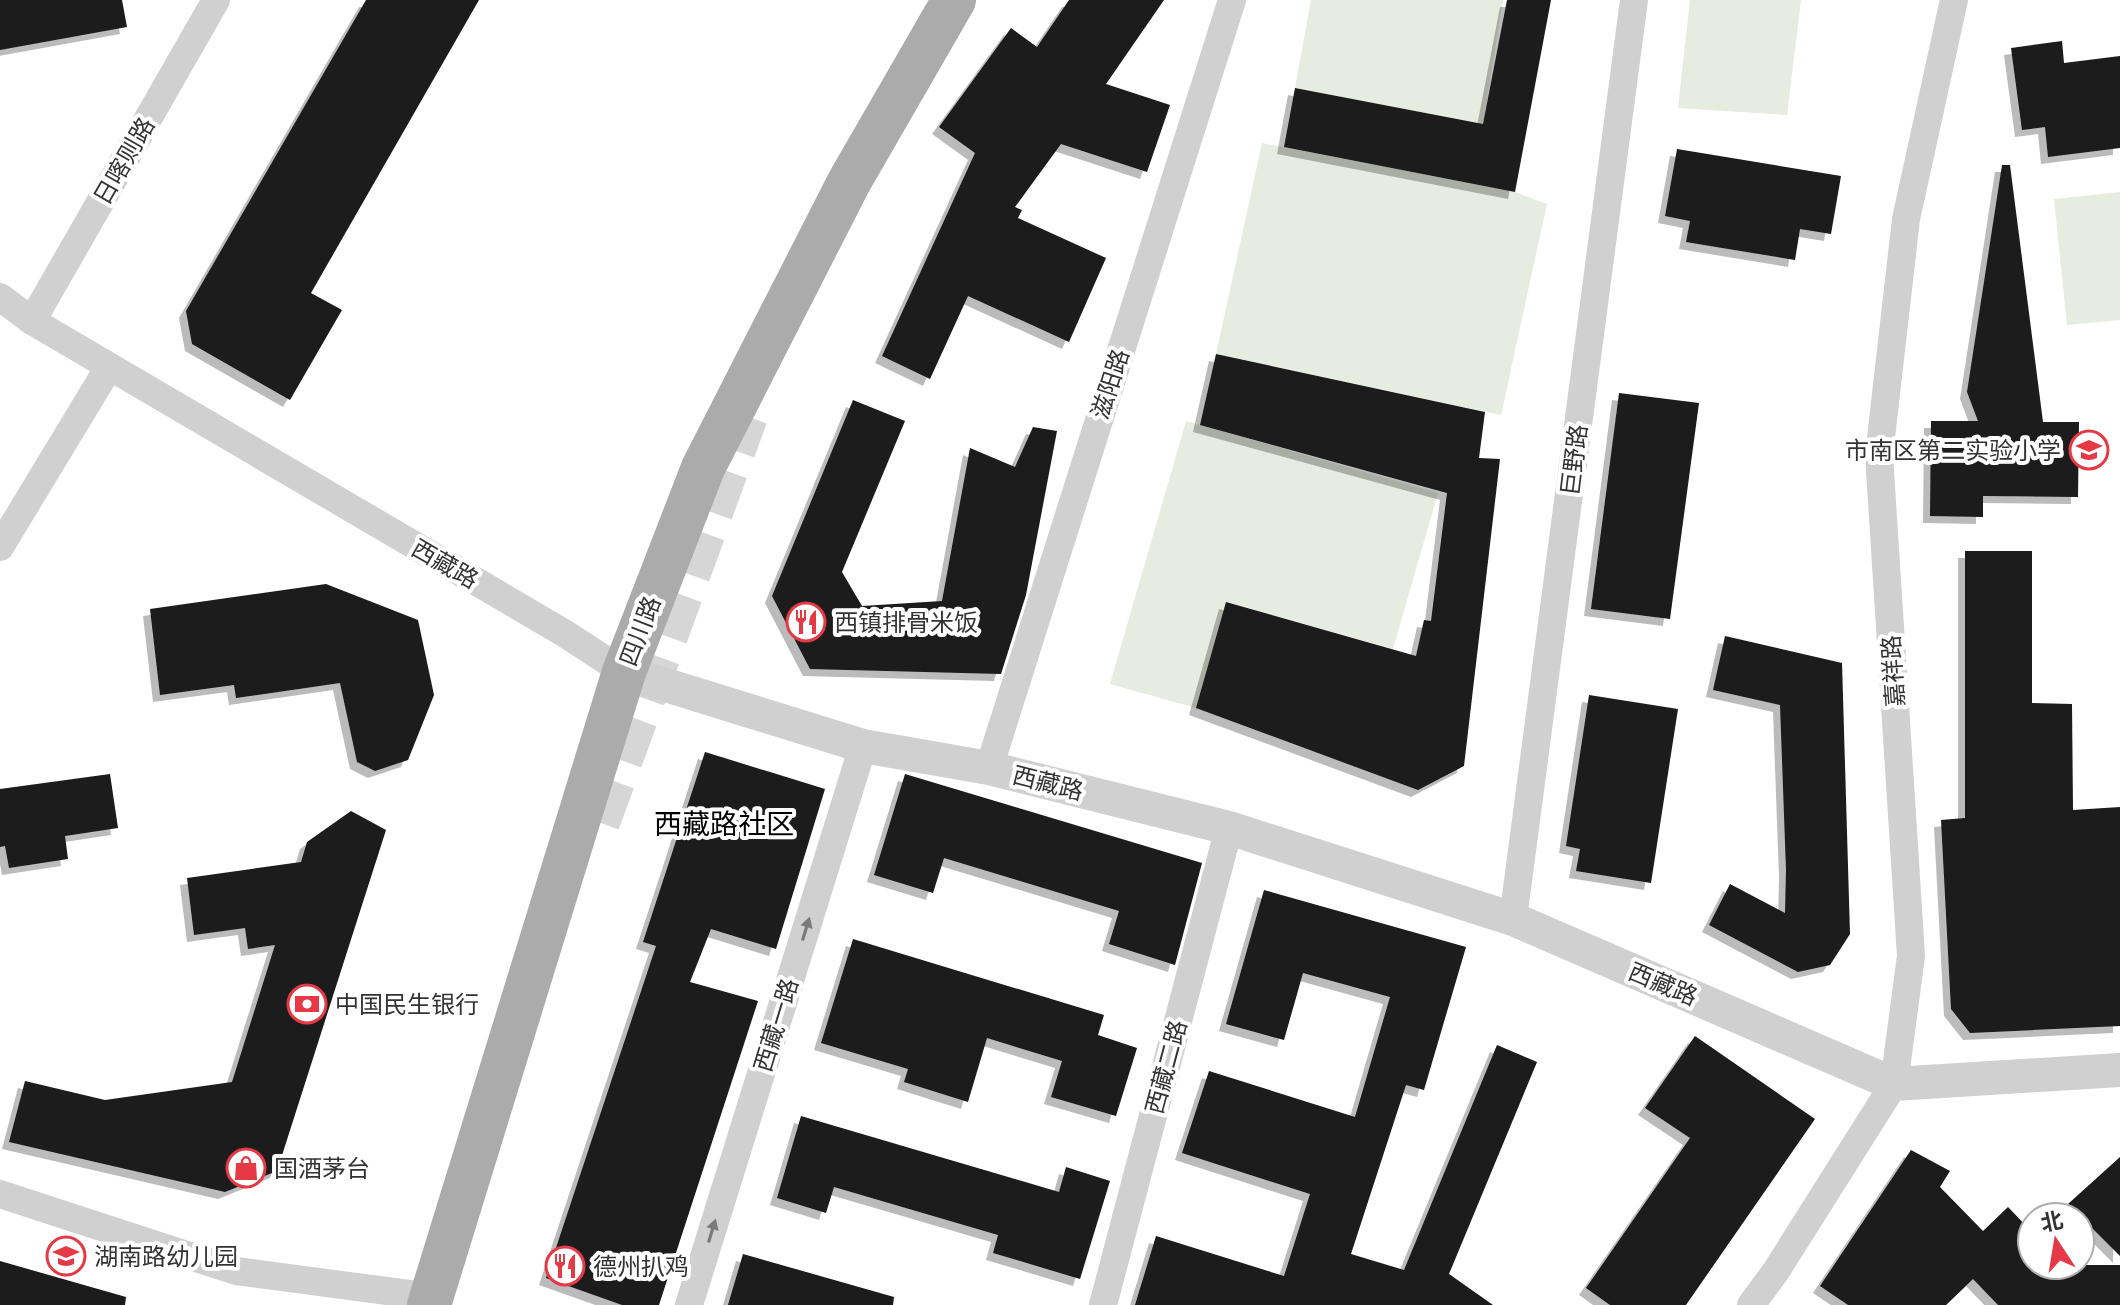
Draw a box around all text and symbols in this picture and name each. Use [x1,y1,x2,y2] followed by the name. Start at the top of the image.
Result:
[88,113,160,209] street label: 日喀则路
[1086,346,1134,422] street label: 滋阳路
[1556,423,1592,497] street label: 巨野路
[2068,429,2110,471] school or university icon: 市南区第二实验小学
[1845,437,2061,464] place label: 市南区第二实验小学
[407,534,483,594] street label: 西藏路
[614,593,666,669] street label: 四川路
[785,601,827,643] restaurant icon: 西镇排骨米饭
[834,609,978,636] place label: 西镇排骨米饭
[1877,634,1909,708] street label: 嘉祥路
[1010,761,1086,805] street label: 西藏路
[654,809,794,840] district label: 西藏路社区
[800,916,813,940] one-way arrow
[1625,958,1701,1010] street label: 西藏路
[749,975,803,1075] street label: 西藏一路
[286,983,328,1025] bank icon: 中国民生银行
[335,991,479,1018] place label: 中国民生银行
[1141,1017,1191,1117] street label: 西藏二路
[225,1147,267,1189] shop icon: 国酒茅台
[274,1155,370,1182] place label: 国酒茅台
[2016,1201,2096,1281] north arrow
[2039,1207,2065,1236] text: 北
[707,1218,719,1242] one-way arrow
[45,1235,87,1277] school or university icon: 湖南路幼儿园
[94,1243,238,1270] place label: 湖南路幼儿园
[544,1245,586,1287] restaurant icon: 德州扒鸡
[593,1253,689,1280] place label: 德州扒鸡

